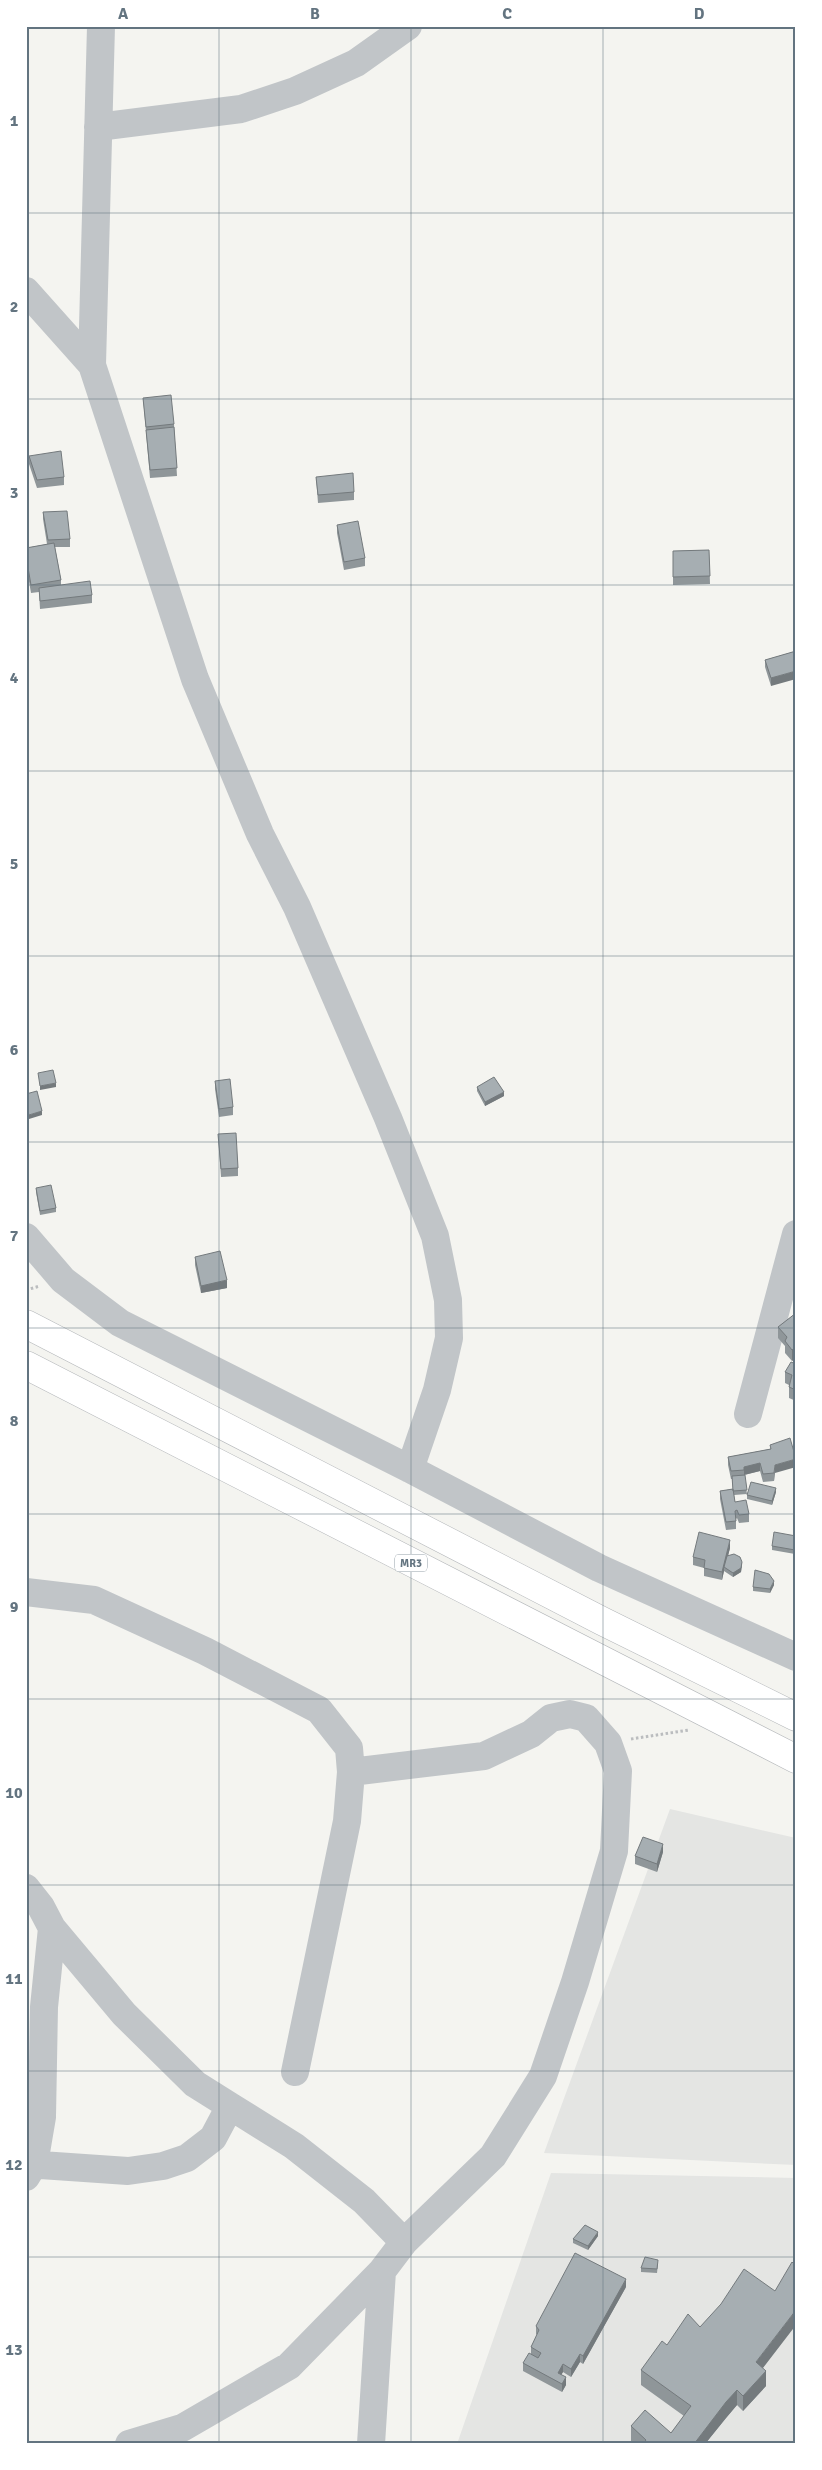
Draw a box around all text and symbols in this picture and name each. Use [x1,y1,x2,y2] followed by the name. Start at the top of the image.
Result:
[118,4,129,24] text: A
[310,4,320,24] text: B
[502,4,512,24] text: C
[694,4,705,24] text: D
[10,111,19,131] text: 1
[10,297,18,317] text: 2
[10,483,18,503] text: 3
[10,668,19,688] text: 4
[10,854,18,874] text: 5
[10,1040,19,1060] text: 6
[10,1226,19,1246] text: 7
[10,1411,19,1431] text: 8
[395,1555,427,1572] road number: MR3
[10,1597,19,1617] text: 9
[5,1783,23,1803] text: 10
[5,1969,23,1989] text: 11
[5,2155,23,2175] text: 12
[5,2340,23,2360] text: 13

